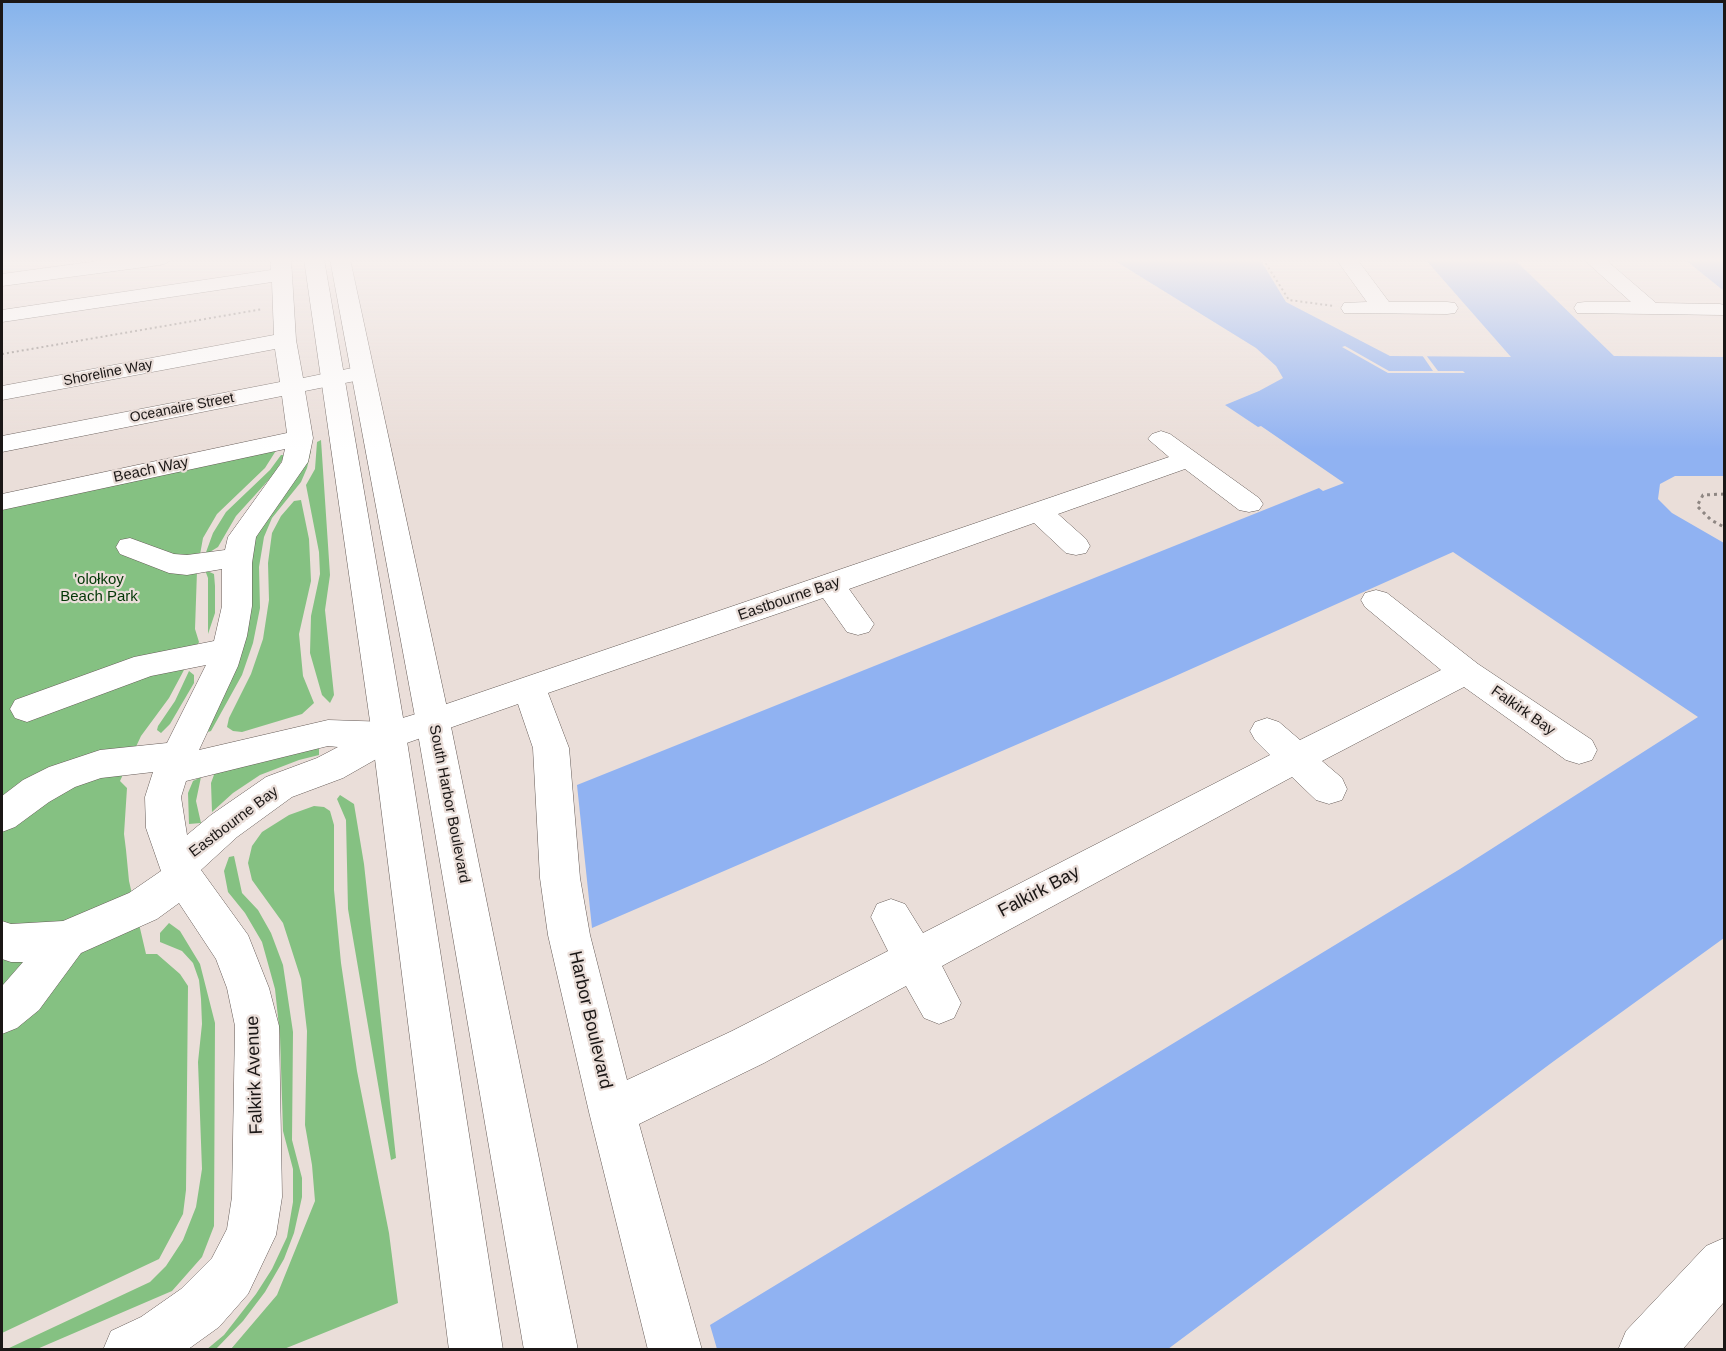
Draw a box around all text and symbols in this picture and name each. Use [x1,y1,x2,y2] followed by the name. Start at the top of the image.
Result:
[62,356,154,390] street label: Shoreline Way
[128,390,236,426] street label: Oceanaire Street
[112,453,190,487] street label: Beach Way
[60,571,138,606] park label: 'olołkoy Beach Park
[736,573,842,625] street label: Eastbourne Bay
[1487,682,1559,740] street label: Falkirk Bay
[425,723,473,885] street label: South Harbor Boulevard
[186,783,282,861] street label: Eastbourne Bay
[995,862,1083,922] street label: Falkirk Bay
[564,949,616,1091] street label: Harbor Boulevard
[242,1015,268,1135] street label: Falkirk Avenue

